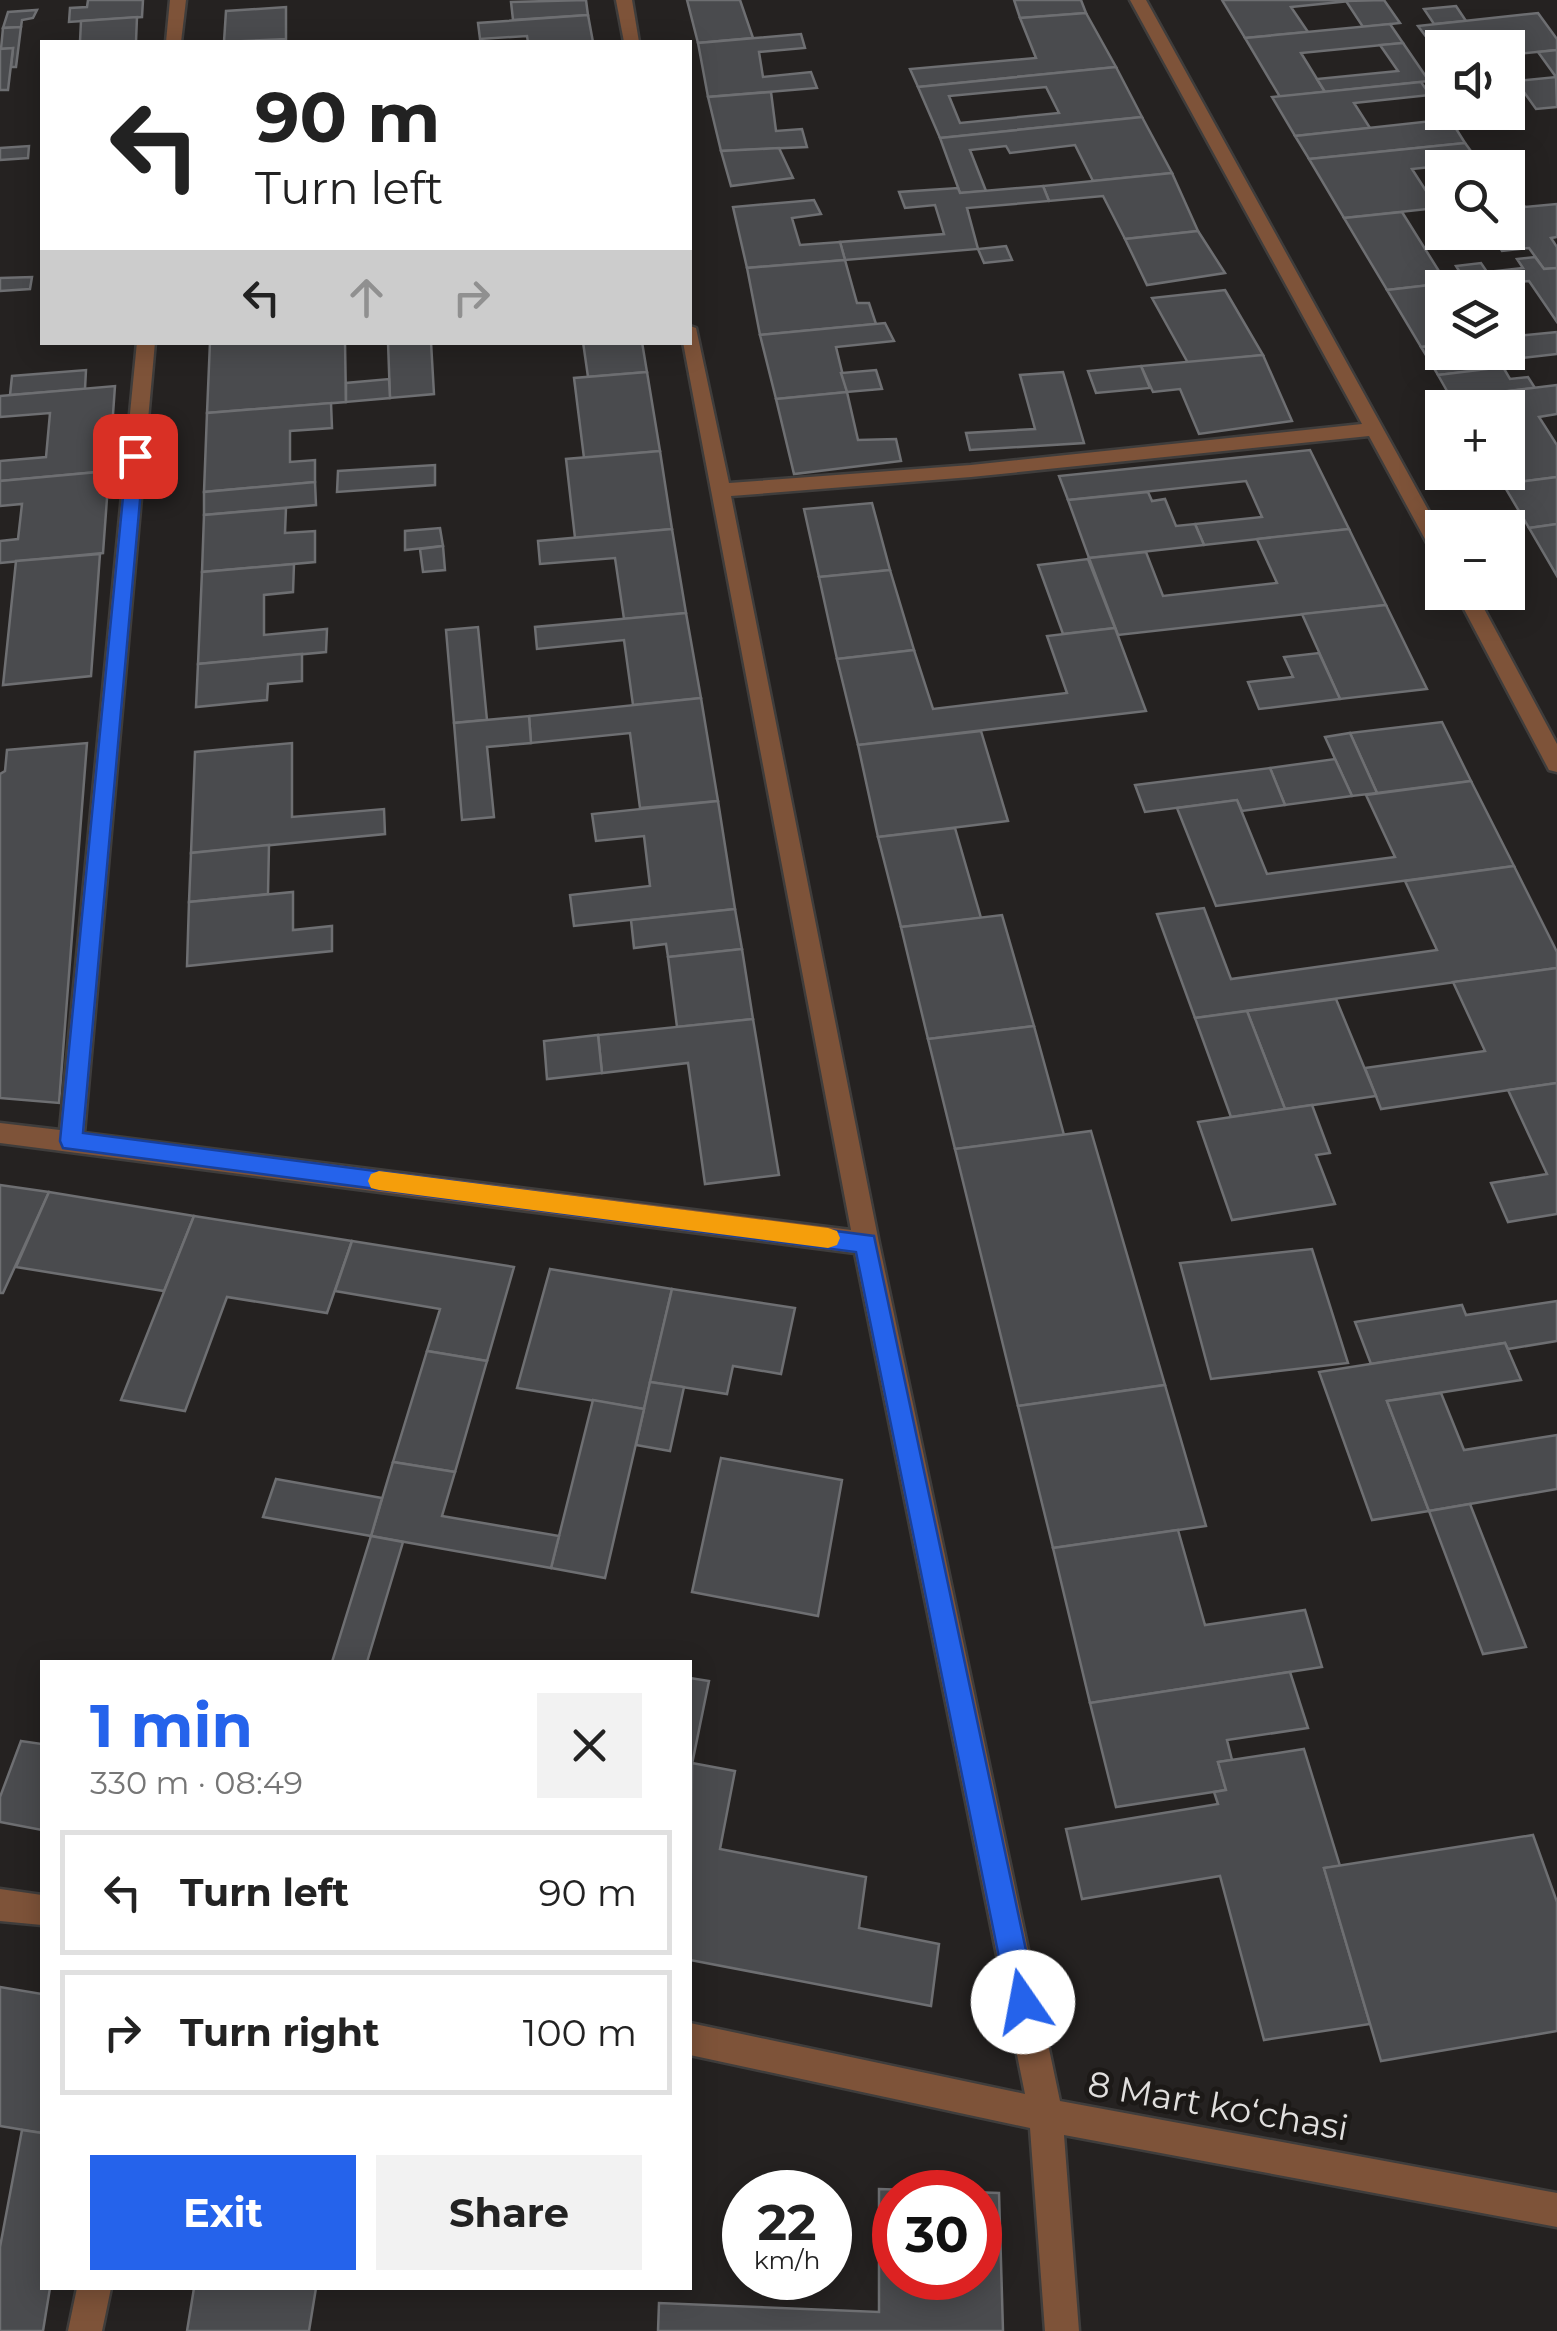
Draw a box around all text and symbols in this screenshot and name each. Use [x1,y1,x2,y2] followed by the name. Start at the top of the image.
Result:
[1425,30,1525,610] map controls
[1425,30,1525,130] button: sound
[255,74,440,160] text: 90 m
[90,80,220,210] icon: left
[1425,150,1525,250] button: search
[255,160,443,215] text: Turn left
[234,270,289,325] icon: left
[339,270,394,325] icon: ahead
[444,270,499,325] icon: right
[1425,270,1525,370] button: layers
[1425,390,1525,490] button: +
[93,414,178,499] pin
[108,429,163,484] icon: arrive
[1425,510,1525,610] button: −
[90,1689,253,1762] text: 1 min
[537,1693,642,1798] button: close
[90,1763,303,1802] text: 330 m · 08:49
[95,1865,150,1920] icon: left
[180,1869,349,1916] text: Turn left
[538,1869,637,1916] text: 90 m
[971,1950,1075,2054] position arrow
[95,2005,150,2060] icon: right
[180,2009,379,2056] text: Turn right
[523,2009,637,2056] text: 100 m
[1085,2061,1352,2150] street label: 8 Mart koʻchasi
[90,2155,356,2270] button: Exit
[376,2155,642,2270] button: Share
[872,2170,1002,2300] speed limit sign: 30
[758,2192,817,2253] text: 22
[754,2245,820,2275] text: km/h

